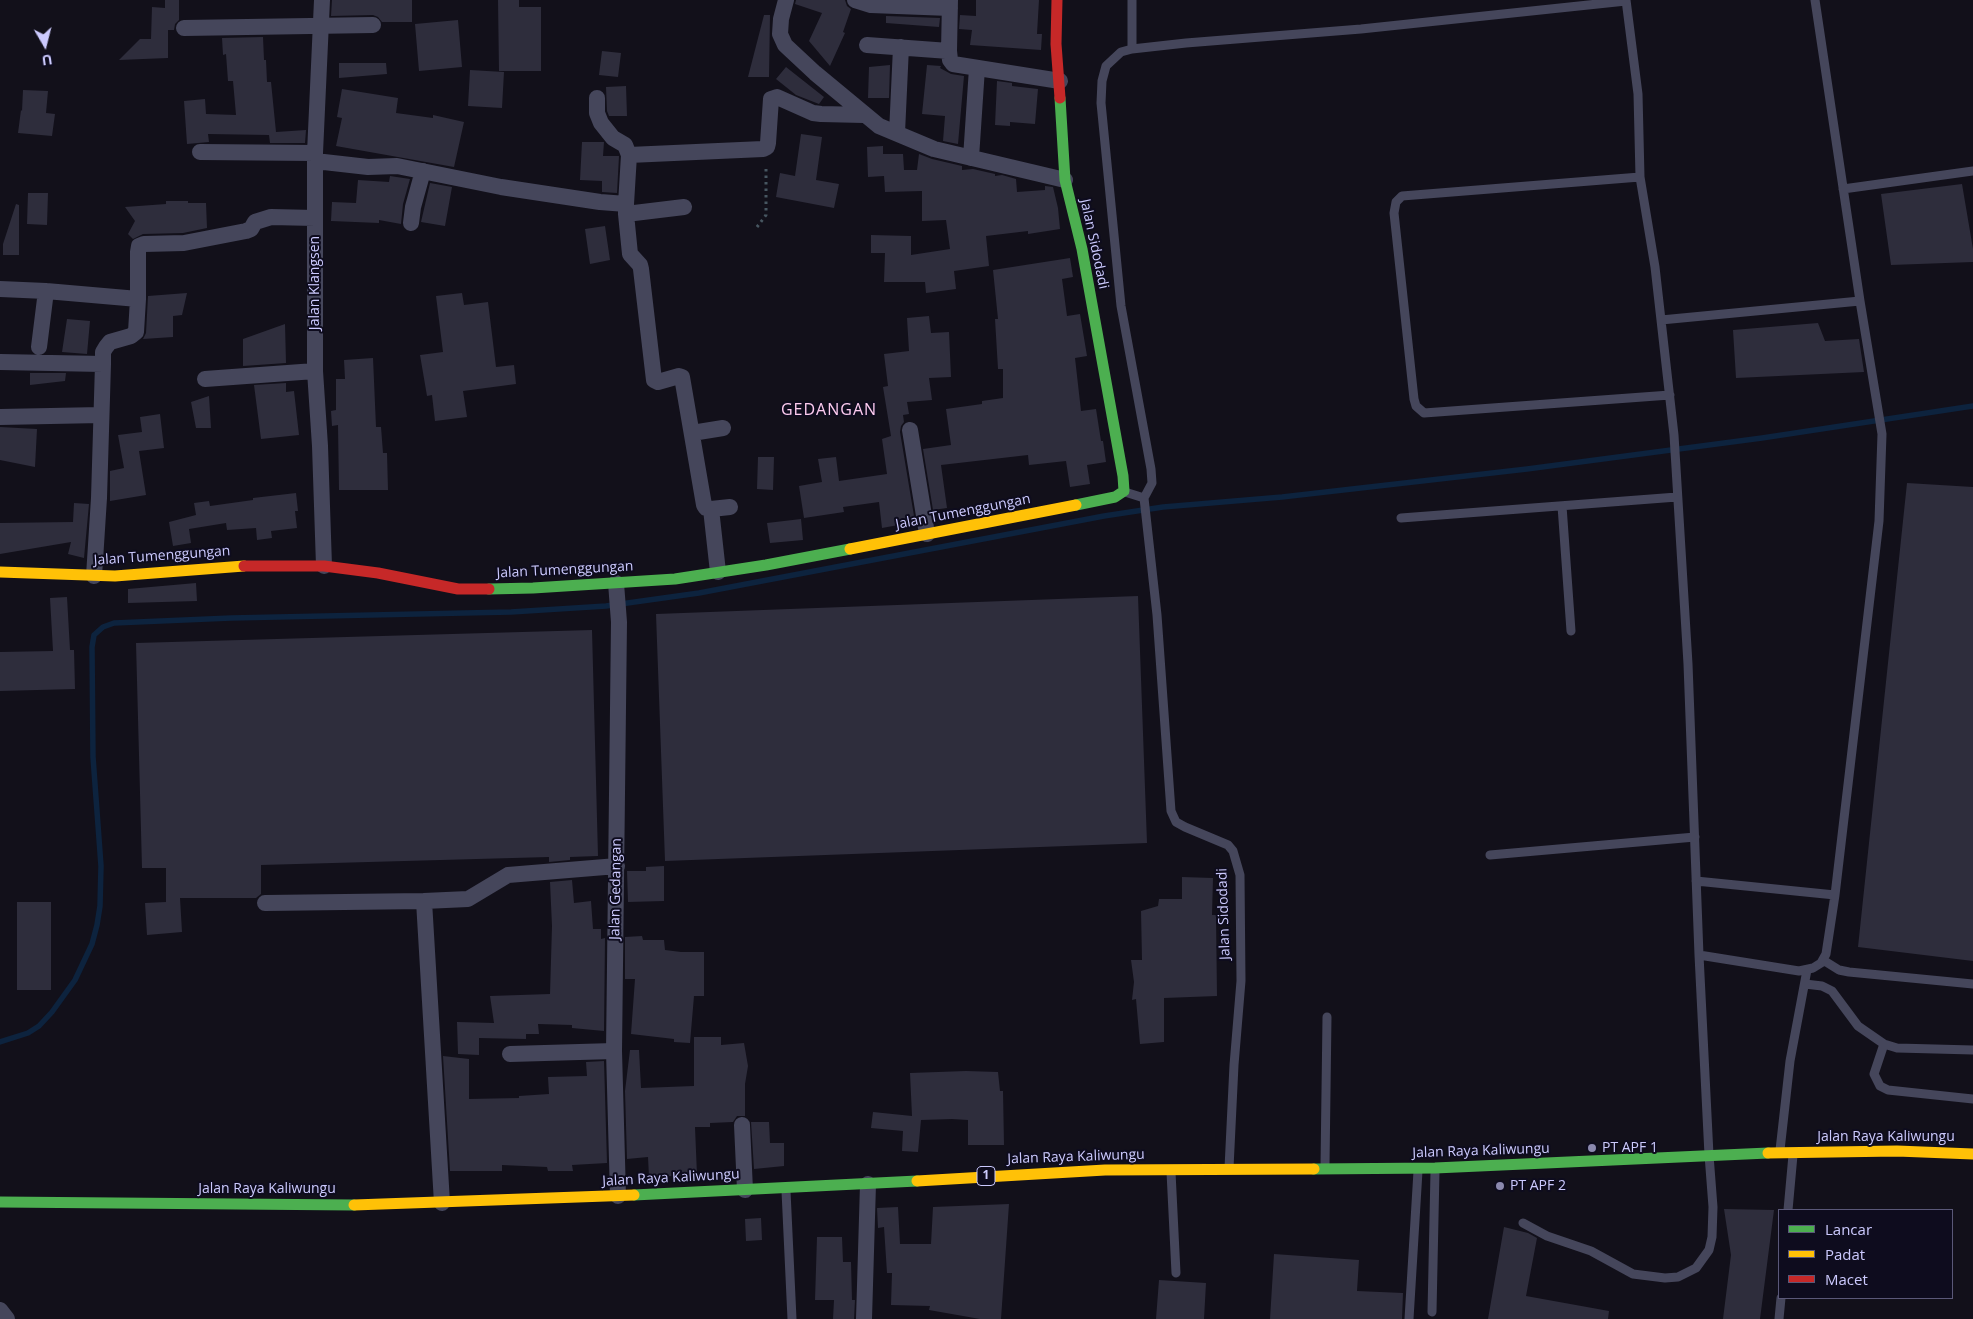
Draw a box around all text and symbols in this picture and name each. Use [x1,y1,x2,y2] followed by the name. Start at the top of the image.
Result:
[20,20,70,70] north arrow
[41,50,54,70] text: U
[1076,197,1112,291] street label: Jalan Sidodadi
[307,236,323,330] street label: Jalan Klangsen
[780,400,878,420] district label: GEDANGAN
[894,491,1032,533] street label: Jalan Tumenggungan
[93,543,231,569] street label: Jalan Tumenggungan
[496,558,634,582] street label: Jalan Tumenggungan
[607,838,625,940] street label: Jalan Gedangan
[1214,868,1234,960] street label: Jalan Sidodadi
[1817,1129,1955,1145] street label: Jalan Raya Kaliwungu
[1412,1140,1550,1162] street label: Jalan Raya Kaliwungu
[1602,1140,1658,1156] place label: PT APF 1
[1586,1142,1598,1154] marker: PT APF 1
[1007,1146,1145,1168] street label: Jalan Raya Kaliwungu
[602,1166,740,1190] street label: Jalan Raya Kaliwungu
[977,1166,995,1186] road number: 1
[1510,1178,1566,1194] place label: PT APF 2
[1494,1180,1506,1192] marker: PT APF 2
[198,1181,336,1197] street label: Jalan Raya Kaliwungu
[1778,1209,1953,1299] legend
[1825,1219,1872,1239] text: Lancar
[1825,1244,1865,1264] text: Padat
[1825,1269,1868,1289] text: Macet

